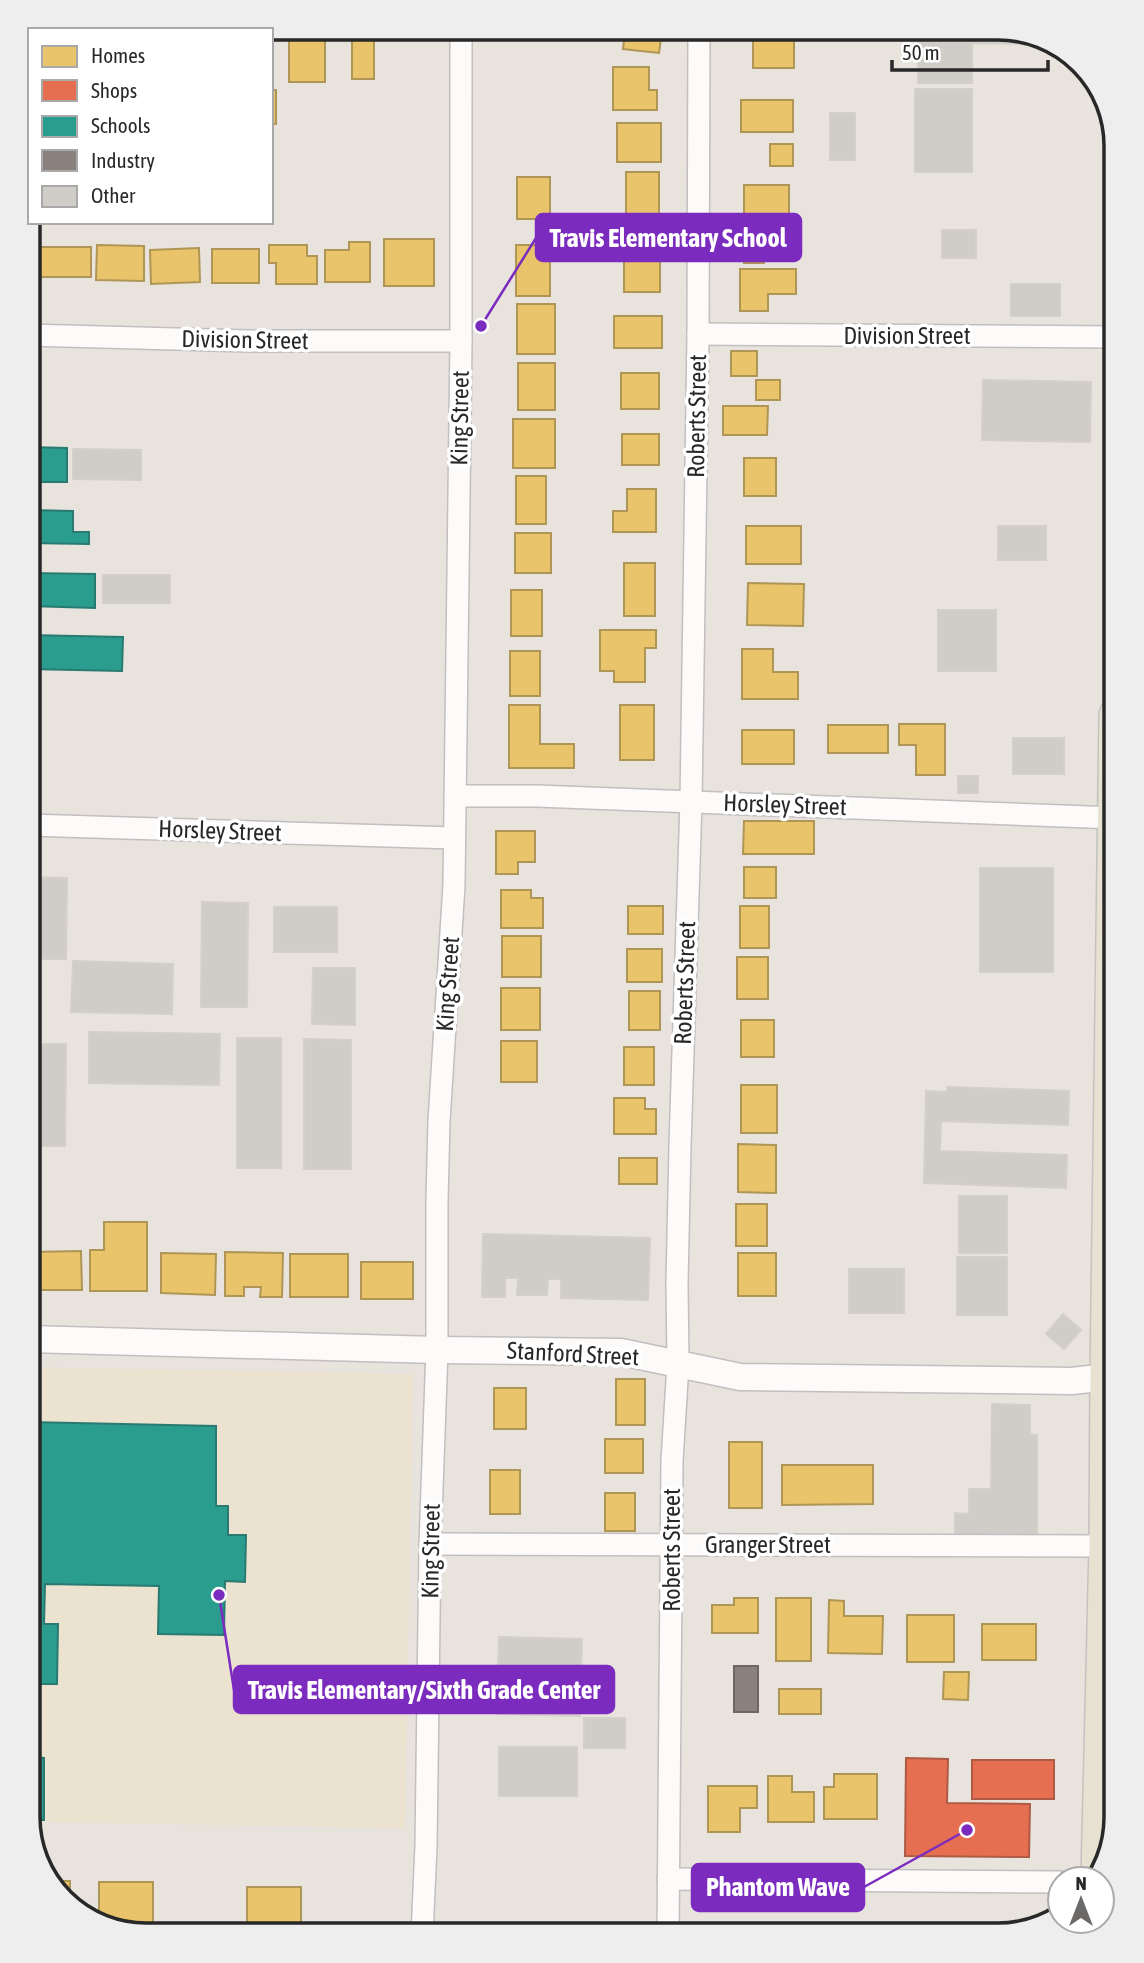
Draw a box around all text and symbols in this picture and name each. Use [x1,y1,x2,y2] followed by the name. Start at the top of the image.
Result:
[28,28,273,224] legend
[892,28,1048,72] scale bar
[902,40,940,64] text: 50 m
[91,43,145,67] text: Homes
[91,78,137,102] text: Shops
[91,113,151,137] text: Schools
[91,148,155,172] text: Industry
[91,183,136,207] text: Other
[536,214,801,261] callout: Travis Elementary School
[549,223,788,253] text: Travis Elementary School
[843,322,971,349] street label: Division Street
[181,325,309,354] street label: Division Street
[682,354,711,478] street label: Roberts Street
[445,370,474,466] street label: King Street
[723,789,847,820] street label: Horsley Street
[158,815,282,846] street label: Horsley Street
[669,921,700,1045] street label: Roberts Street
[431,935,464,1032] street label: King Street
[506,1337,640,1370] street label: Stanford Street
[658,1488,685,1612] street label: Roberts Street
[416,1503,445,1599] street label: King Street
[705,1531,831,1558] street label: Granger Street
[234,1666,614,1713] callout: Travis Elementary/Sixth Grade Center
[248,1675,602,1705] text: Travis Elementary/Sixth Grade Center
[692,1864,864,1911] callout: Phantom Wave
[1046,1865,1116,1935] north arrow
[706,1872,850,1902] text: Phantom Wave
[1075,1872,1087,1894] text: N

